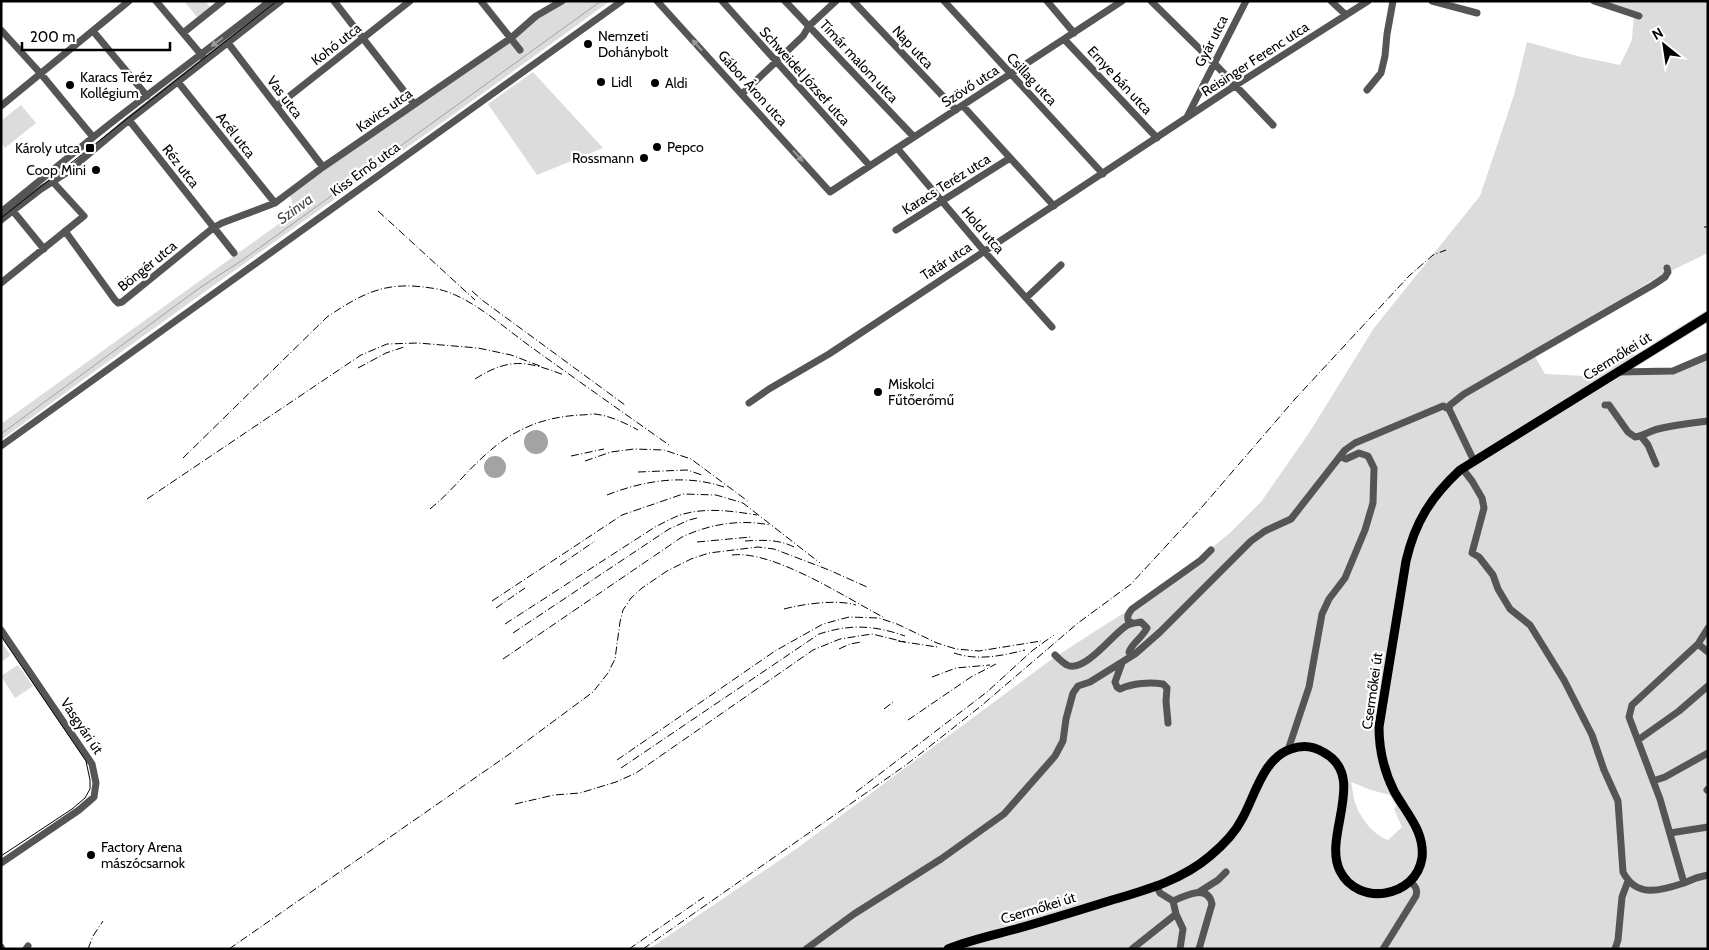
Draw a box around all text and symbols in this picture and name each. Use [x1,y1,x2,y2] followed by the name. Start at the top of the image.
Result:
[1190,12,1232,70] street label: Gyár utca
[816,16,902,107] street label: Tímár malom utca
[1198,17,1312,100] street label: Reisinger Ferenc utca
[307,19,365,69] street label: Kohó utca
[22,20,170,52] scale bar
[1639,20,1689,70] north arrow
[889,22,938,73] street label: Nap utca
[756,23,854,129] street label: Schweidel József utca
[1649,23,1666,44] text: N
[598,27,669,61] place label: Nemzeti Dohánybolt
[30,28,75,46] text: 200 m
[210,37,224,47] one-way arrow
[582,38,594,50] marker: Nemzeti Dohánybolt
[691,40,703,52] one-way arrow
[1084,42,1157,118] street label: Ernye bán utca
[714,46,792,130] street label: Gábor Áron utca
[1003,49,1061,109] street label: Csillag utca
[938,61,1002,111] street label: Szövő utca
[80,68,153,102] place label: Karacs Teréz Kollégium
[263,72,307,122] street label: Vas utca
[611,73,633,91] place label: Lidl
[665,74,688,92] place label: Aldi
[595,76,607,88] marker: Lidl
[649,77,661,89] marker: Aldi
[64,79,76,91] marker: Karacs Teréz Kollégium
[352,84,416,136] street label: Kavics utca
[212,108,260,162] street label: Acél utca
[327,138,404,200] street label: Kiss Ernő utca
[667,138,704,156] place label: Pepco
[15,139,80,157] place label: Károly utca
[158,141,204,192] street label: Réz utca
[651,141,663,153] marker: Pepco
[84,142,96,154] marker: Károly utca
[572,149,634,167] place label: Rossmann
[792,150,804,162] one-way arrow
[899,150,994,218] street label: Karacs Teréz utca
[638,152,650,164] marker: Rossmann
[26,161,86,179] place label: Coop Mini
[90,164,102,176] marker: Coop Mini
[274,190,316,228] water label: Szinva
[958,203,1009,257] street label: Hold utca
[114,237,180,295] street label: Böngér utca
[917,238,975,284] street label: Tatár utca
[1579,328,1655,384] street label: Csermőkei út
[888,375,954,409] place label: Miskolci Fűtőerőmű
[872,386,884,398] marker: Miskolci Fűtőerőmű
[1358,651,1386,731] street label: Csermőkei út
[57,695,107,758] street label: Vasgyári út
[101,838,186,872] place label: Factory Arena mászócsarnok
[85,849,97,861] marker: Factory Arena mászócsarnok
[998,888,1078,928] street label: Csermőkei út

